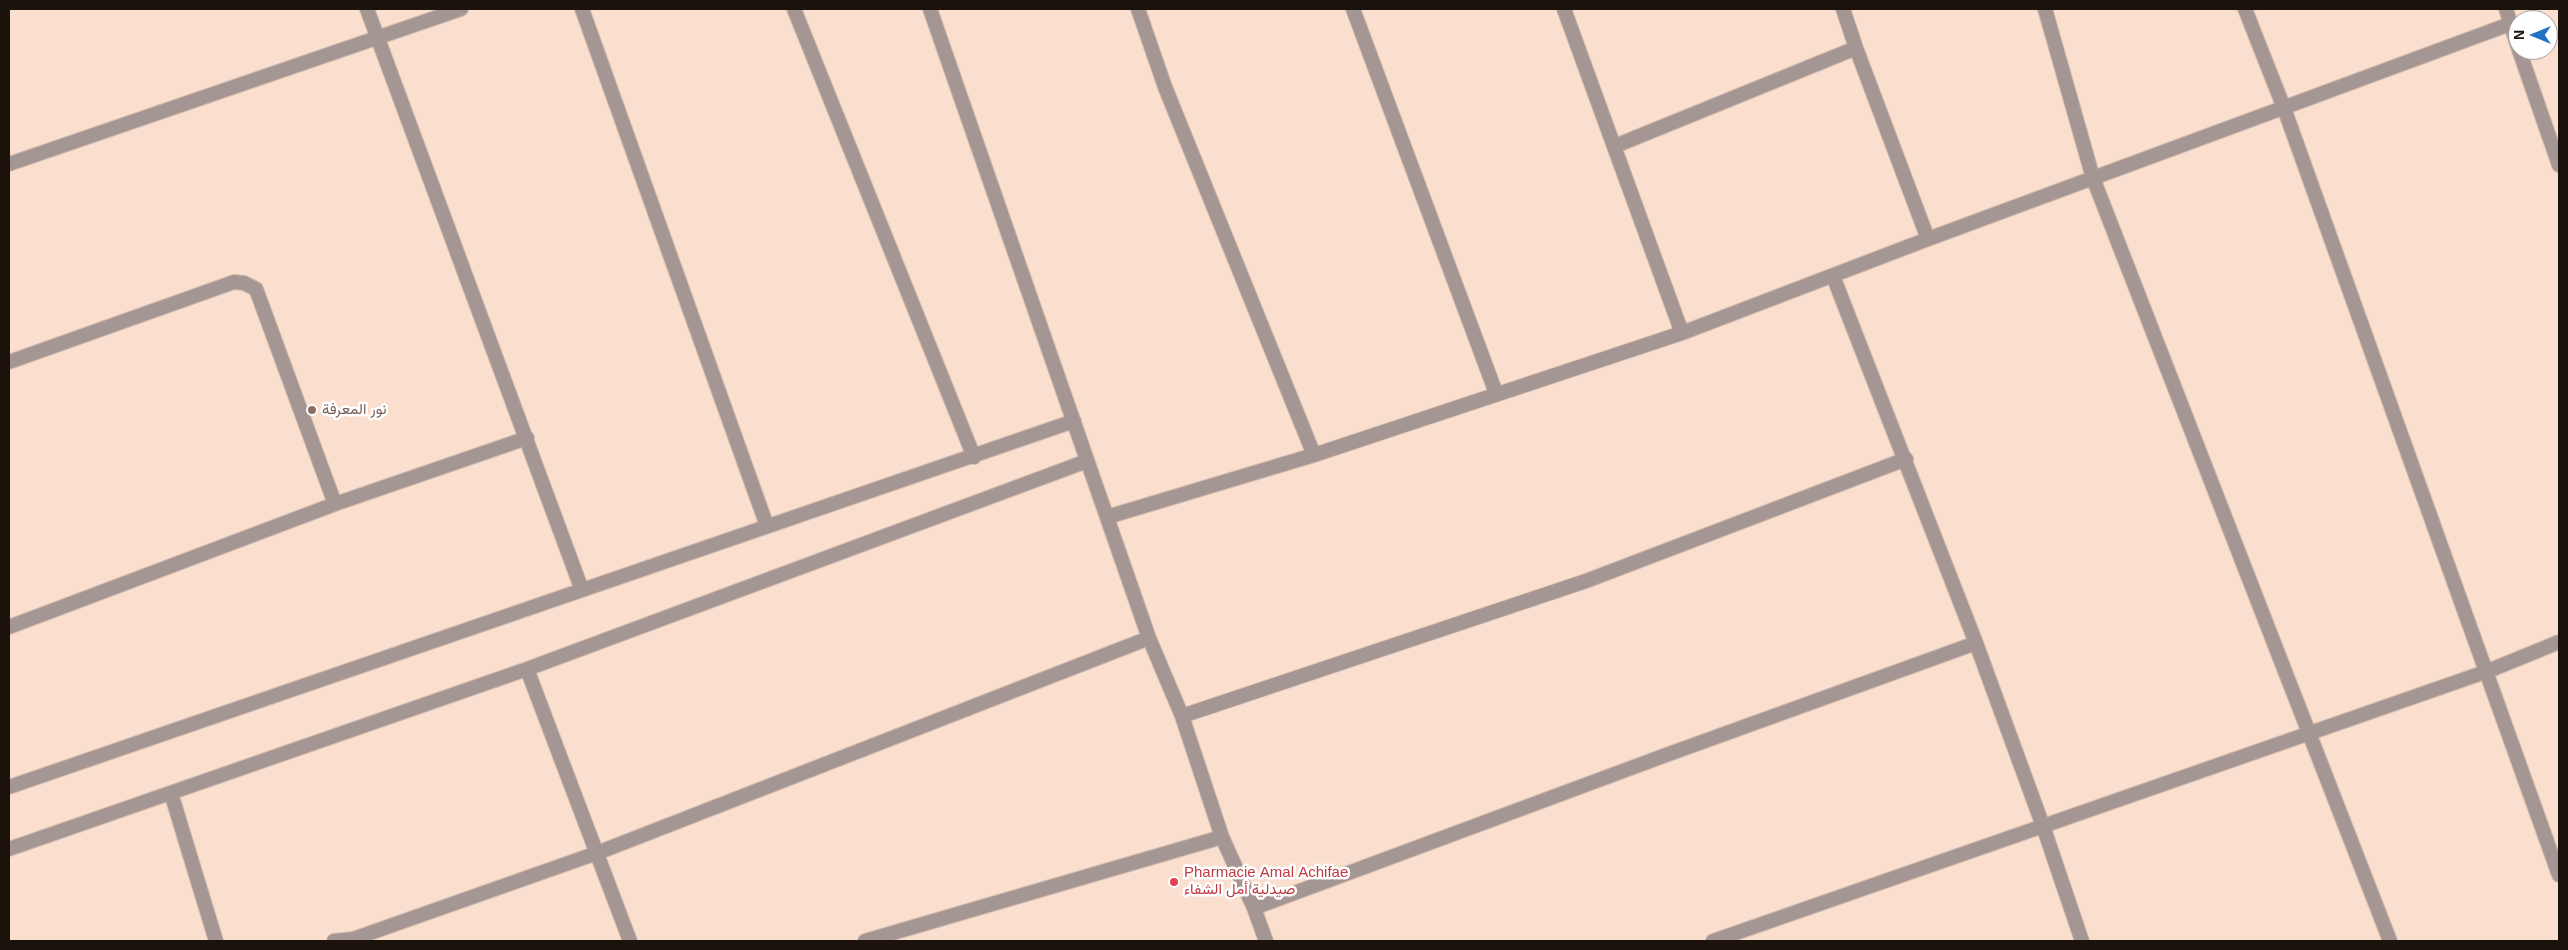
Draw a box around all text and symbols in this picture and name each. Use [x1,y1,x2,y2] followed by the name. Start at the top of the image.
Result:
[2508,10,2558,60] north arrow
[2511,30,2527,40] text: N
[322,401,387,419] place label: نور المعرفة
[306,404,318,416] marker: نور المعرفة
[1184,864,1348,899] place label: Pharmacie Amal Achifae صيدلية أمل الشفاء
[1168,876,1180,888] marker: Pharmacie Amal Achifae صيدلية أمل الشفاء

